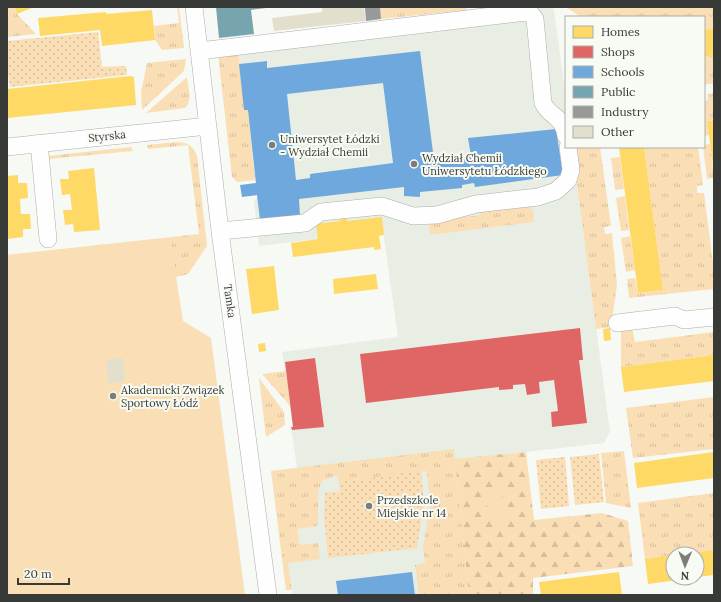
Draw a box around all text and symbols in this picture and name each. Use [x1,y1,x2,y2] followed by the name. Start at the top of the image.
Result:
[565,16,705,148] legend
[601,24,640,39] text: Homes
[601,44,635,59] text: Shops
[601,64,645,79] text: Schools
[601,84,635,99] text: Public
[601,104,649,119] text: Industry
[601,124,635,139] text: Other
[88,127,127,145] street label: Styrska
[280,132,380,159] place label: Uniwersytet Łódzki - Wydział Chemii
[267,140,277,150] marker: Uniwersytet Łódzki - Wydział Chemii
[422,151,547,178] place label: Wydział Chemii Uniwersytetu Łódzkiego
[409,159,419,169] marker: Wydział Chemii Uniwersytetu Łódzkiego
[221,283,239,319] street label: Tamka
[120,383,224,410] place label: Akademicki Związek Sportowy Łódź
[108,391,118,401] marker: Akademicki Związek Sportowy Łódź
[377,493,446,520] place label: Przedszkole Miejskie nr 14
[364,501,374,511] marker: Przedszkole Miejskie nr 14
[665,546,705,586] north arrow
[18,560,69,586] scale bar
[24,566,52,581] text: 20 m
[680,569,689,583] text: N

